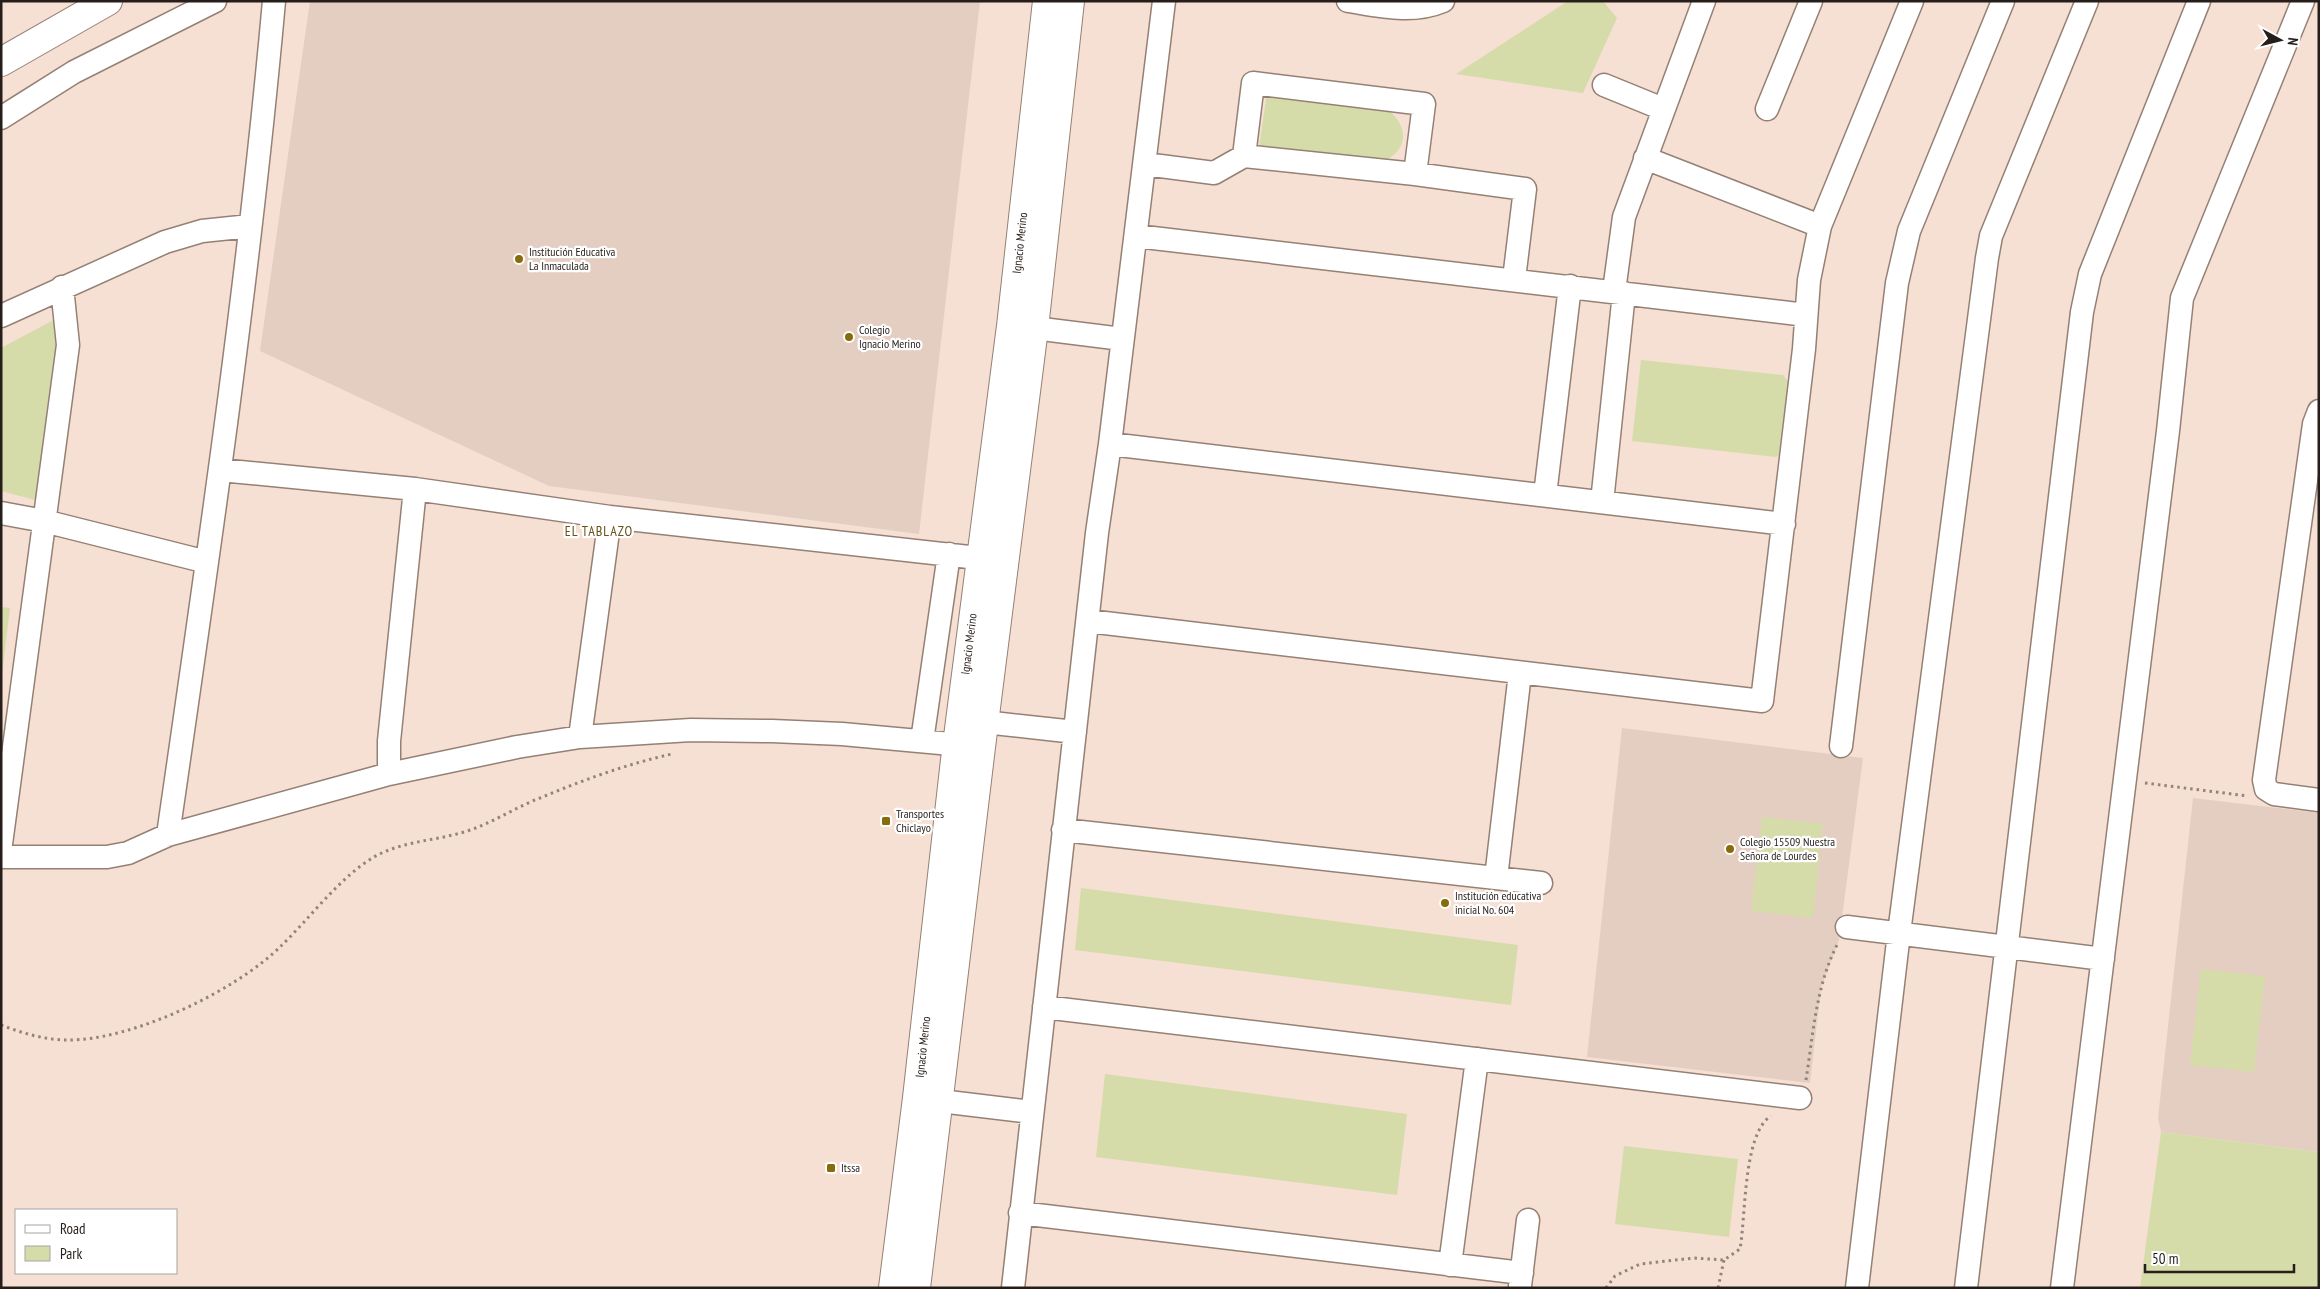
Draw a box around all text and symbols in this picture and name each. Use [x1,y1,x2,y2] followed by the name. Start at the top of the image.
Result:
[2255,15,2305,65] north arrow
[2284,37,2302,46] text: N
[1009,212,1030,274] street label: Ignacio Merino
[529,244,616,273] place label: Institución Educativa La Inmaculada
[513,253,525,265] marker: Institución Educativa La Inmaculada
[859,322,921,351] place label: Colegio Ignacio Merino
[843,331,855,343] marker: Colegio Ignacio Merino
[565,522,633,540] district label: EL TABLAZO
[957,612,980,675] street label: Ignacio Merino
[896,806,944,835] place label: Transportes Chiclayo
[880,815,892,827] marker: Transportes Chiclayo
[1740,834,1835,863] place label: Colegio 15509 Nuestra Señora de Lourdes
[1724,843,1736,855] marker: Colegio 15509 Nuestra Señora de Lourdes
[1455,888,1541,917] place label: Institución educativa inicial No. 604
[1439,897,1451,909] marker: Institución educativa inicial No. 604
[912,1016,933,1078] street label: Ignacio Merino
[841,1160,860,1175] place label: Itssa
[825,1162,837,1174] marker: Itssa
[15,1209,178,1274] legend
[60,1219,86,1238] text: Road
[2145,1242,2294,1274] scale bar
[60,1244,82,1263] text: Park
[2152,1249,2178,1268] text: 50 m

